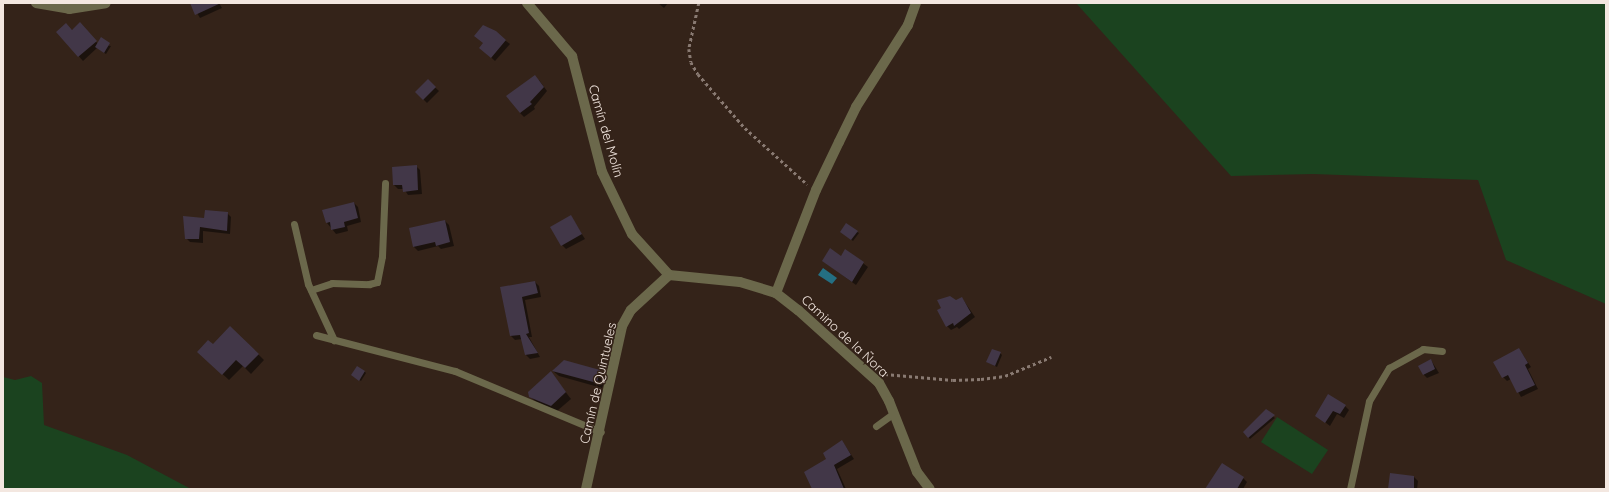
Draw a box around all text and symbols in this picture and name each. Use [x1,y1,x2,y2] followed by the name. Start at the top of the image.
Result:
[585,83,627,179] street label: Camín del Molín
[798,292,892,380] street label: Camino de la Ñora
[576,321,620,445] street label: Camín de Quintueles

